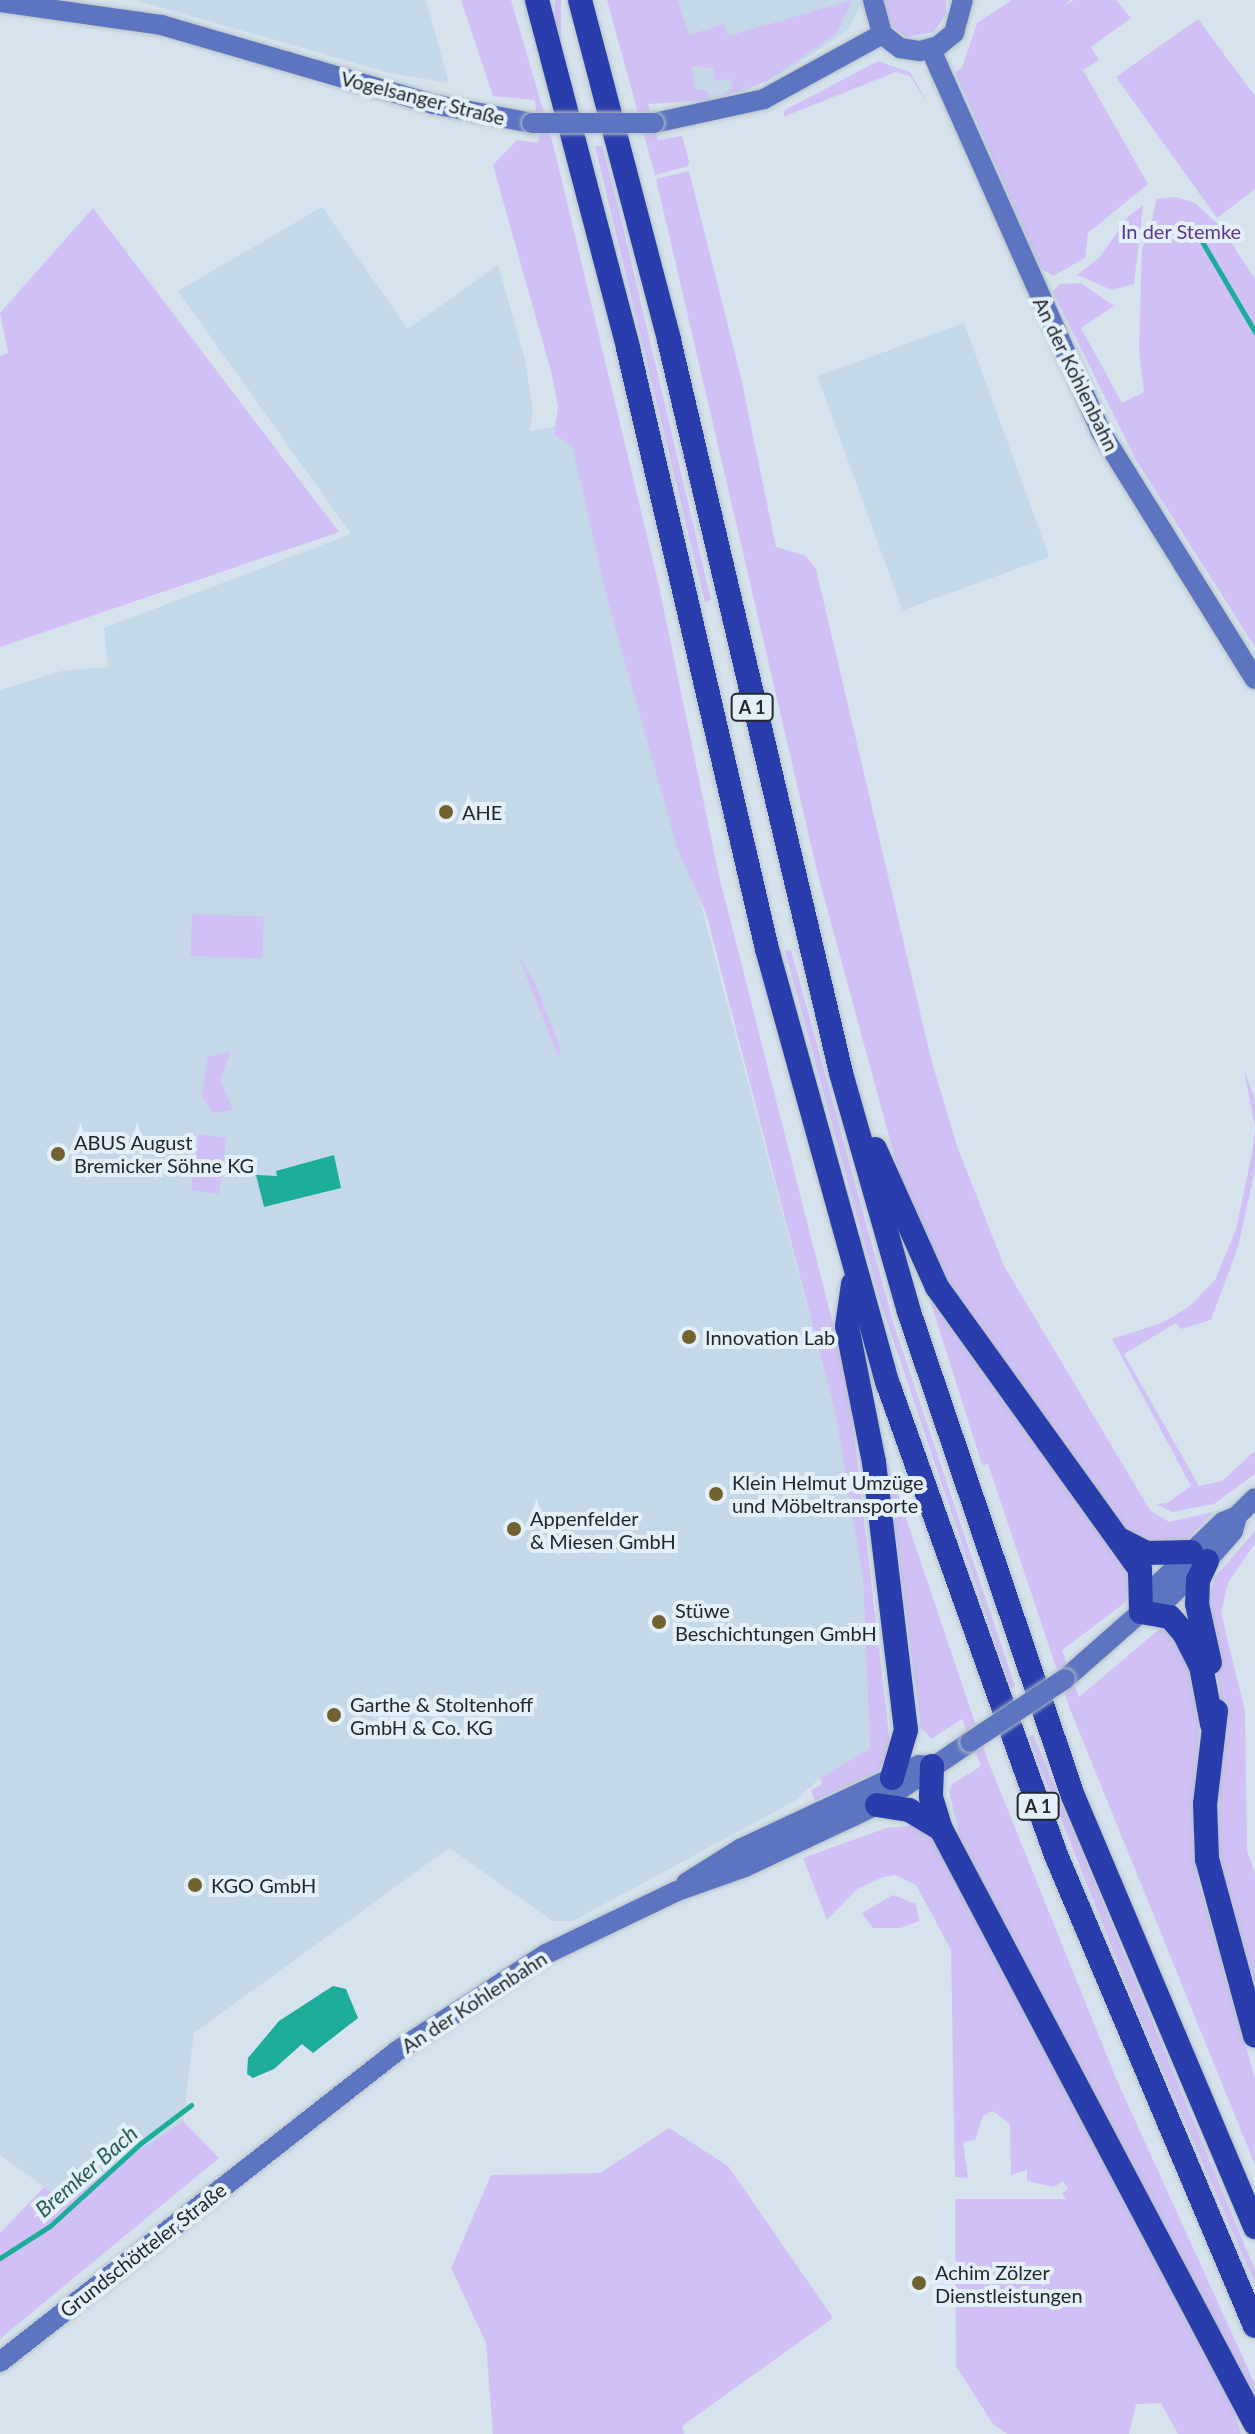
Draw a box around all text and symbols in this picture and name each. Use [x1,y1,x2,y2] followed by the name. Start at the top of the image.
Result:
[338,66,508,130] street label: Vogelsanger Straße
[1121,219,1241,243] park label: In der Stemke
[1028,293,1124,455] street label: An der Kohlenbahn
[730,693,774,721] road number: A 1
[462,800,502,824] place label: AHE
[437,803,455,821] marker: AHE
[74,1130,255,1177] place label: ABUS August Bremicker Söhne KG
[49,1145,67,1163] marker: ABUS August Bremicker Söhne KG
[705,1325,835,1349] place label: Innovation Lab
[680,1328,698,1346] marker: Innovation Lab
[732,1470,924,1517] place label: Klein Helmut Umzüge und Möbeltransporte
[707,1485,725,1503] marker: Klein Helmut Umzüge und Möbeltransporte
[530,1506,676,1553] place label: Appenfelder & Miesen GmbH
[505,1520,523,1538] marker: Appenfelder & Miesen GmbH
[675,1598,877,1645] place label: Stüwe Beschichtungen GmbH
[650,1613,668,1631] marker: Stüwe Beschichtungen GmbH
[350,1692,533,1739] place label: Garthe & Stoltenhoff GmbH & Co. KG
[325,1706,343,1724] marker: Garthe & Stoltenhoff GmbH & Co. KG
[1016,1792,1060,1820] road number: A 1
[211,1873,316,1897] place label: KGO GmbH
[186,1876,204,1894] marker: KGO GmbH
[397,1946,551,2058] street label: An der Kohlenbahn
[29,2119,143,2223] water label: Bremker Bach
[55,2178,231,2322] street label: Grundschötteler Straße
[935,2260,1083,2307] place label: Achim Zölzer Dienstleistungen
[910,2274,928,2292] marker: Achim Zölzer Dienstleistungen

